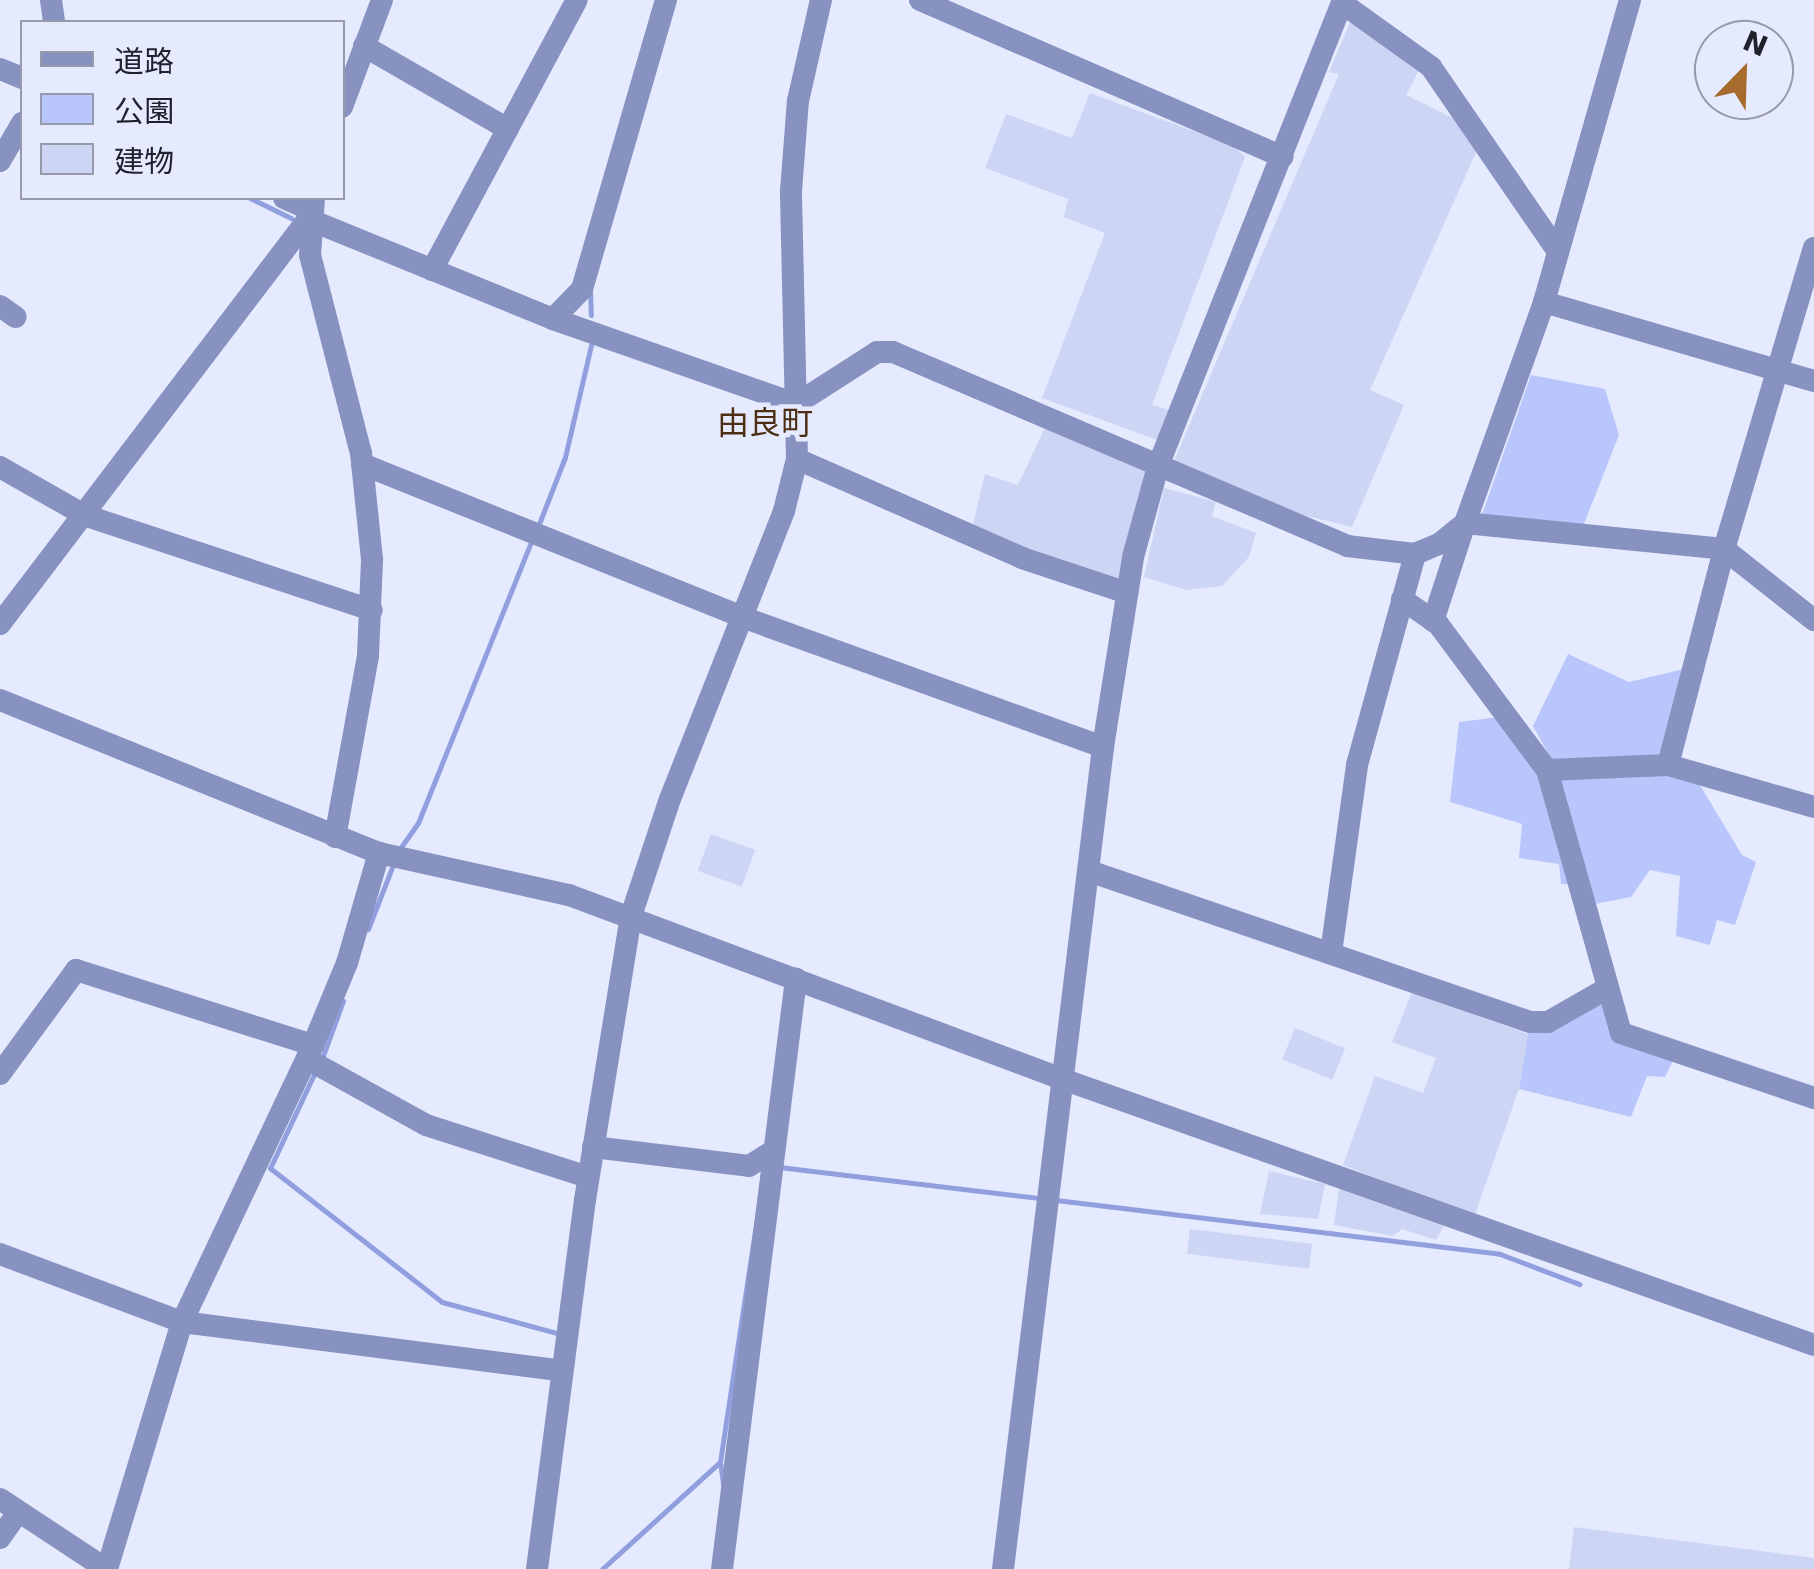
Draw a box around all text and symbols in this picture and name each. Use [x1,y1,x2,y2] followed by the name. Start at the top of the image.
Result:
[20,20,345,200] legend
[1694,20,1794,120] north arrow
[1738,24,1772,64] text: N
[114,44,174,79] text: 道路
[114,94,174,129] text: 公園
[114,144,174,179] text: 建物
[717,404,813,442] district label: 由良町

